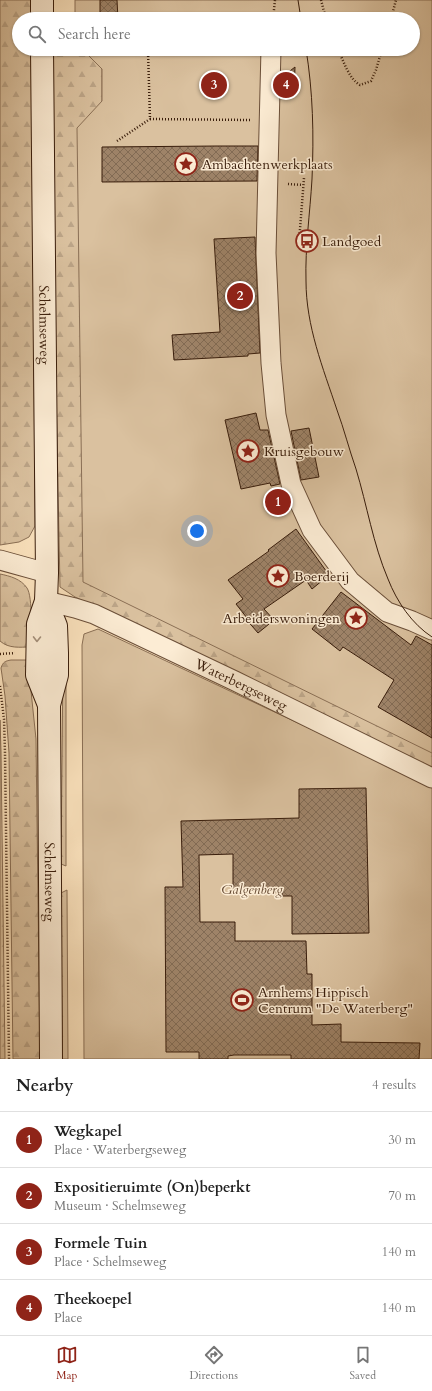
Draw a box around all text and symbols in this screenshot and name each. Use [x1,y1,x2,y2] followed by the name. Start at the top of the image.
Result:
[12,12,420,56] search box
[26,23,48,45] icon: search
[58,24,131,44] text: Search here
[201,70,227,100] pin: 3
[273,70,299,100] pin: 4
[173,151,199,177] place icon: Ambachtenwerkplaats
[202,155,333,174] place label: Ambachtenwerkplaats
[294,228,320,254] bus stop icon: Landgoed
[322,232,382,251] place label: Landgoed
[227,281,253,311] pin: 2
[34,285,54,365] street label: Schelmseweg
[235,438,261,464] place icon: Kruisgebouw
[264,442,345,461] place label: Kruisgebouw
[265,487,291,517] pin: 1
[187,521,207,541] your location
[265,563,291,589] place icon: Boerderij
[294,567,349,586] place label: Boerderij
[343,605,369,631] place icon: Arbeiderswoningen
[223,609,340,628] place label: Arbeiderswoningen
[33,636,41,642] one-way arrow
[191,654,291,715] street label: Waterbergseweg
[40,842,59,922] street label: Schelmseweg
[221,880,283,899] park label: Galgenberg
[258,983,413,1018] place label: Arnhems Hippisch Centrum "De Waterberg"
[229,987,255,1013] sports icon: Arnhems Hippisch Centrum "De Waterberg"
[16,1074,73,1097] text: Nearby
[372,1076,416,1094] text: 4 results
[54,1121,122,1141] text: Wegkapel
[26,1131,32,1149] text: 1
[388,1131,416,1149] text: 30 m
[54,1141,186,1159] text: Place · Waterbergseweg
[54,1177,250,1197] text: Expositieruimte (On)beperkt
[26,1187,32,1205] text: 2
[388,1187,416,1205] text: 70 m
[54,1197,186,1215] text: Museum · Schelmseweg
[54,1233,147,1253] text: Formele Tuin
[26,1243,32,1261] text: 3
[382,1243,416,1261] text: 140 m
[54,1253,166,1271] text: Place · Schelmseweg
[54,1289,132,1309] text: Theekoepel
[26,1299,32,1317] text: 4
[382,1299,416,1317] text: 140 m
[54,1309,82,1327] text: Place
[56,1344,78,1383] tab: Map
[189,1344,238,1383] tab: Directions
[350,1344,376,1383] tab: Saved

